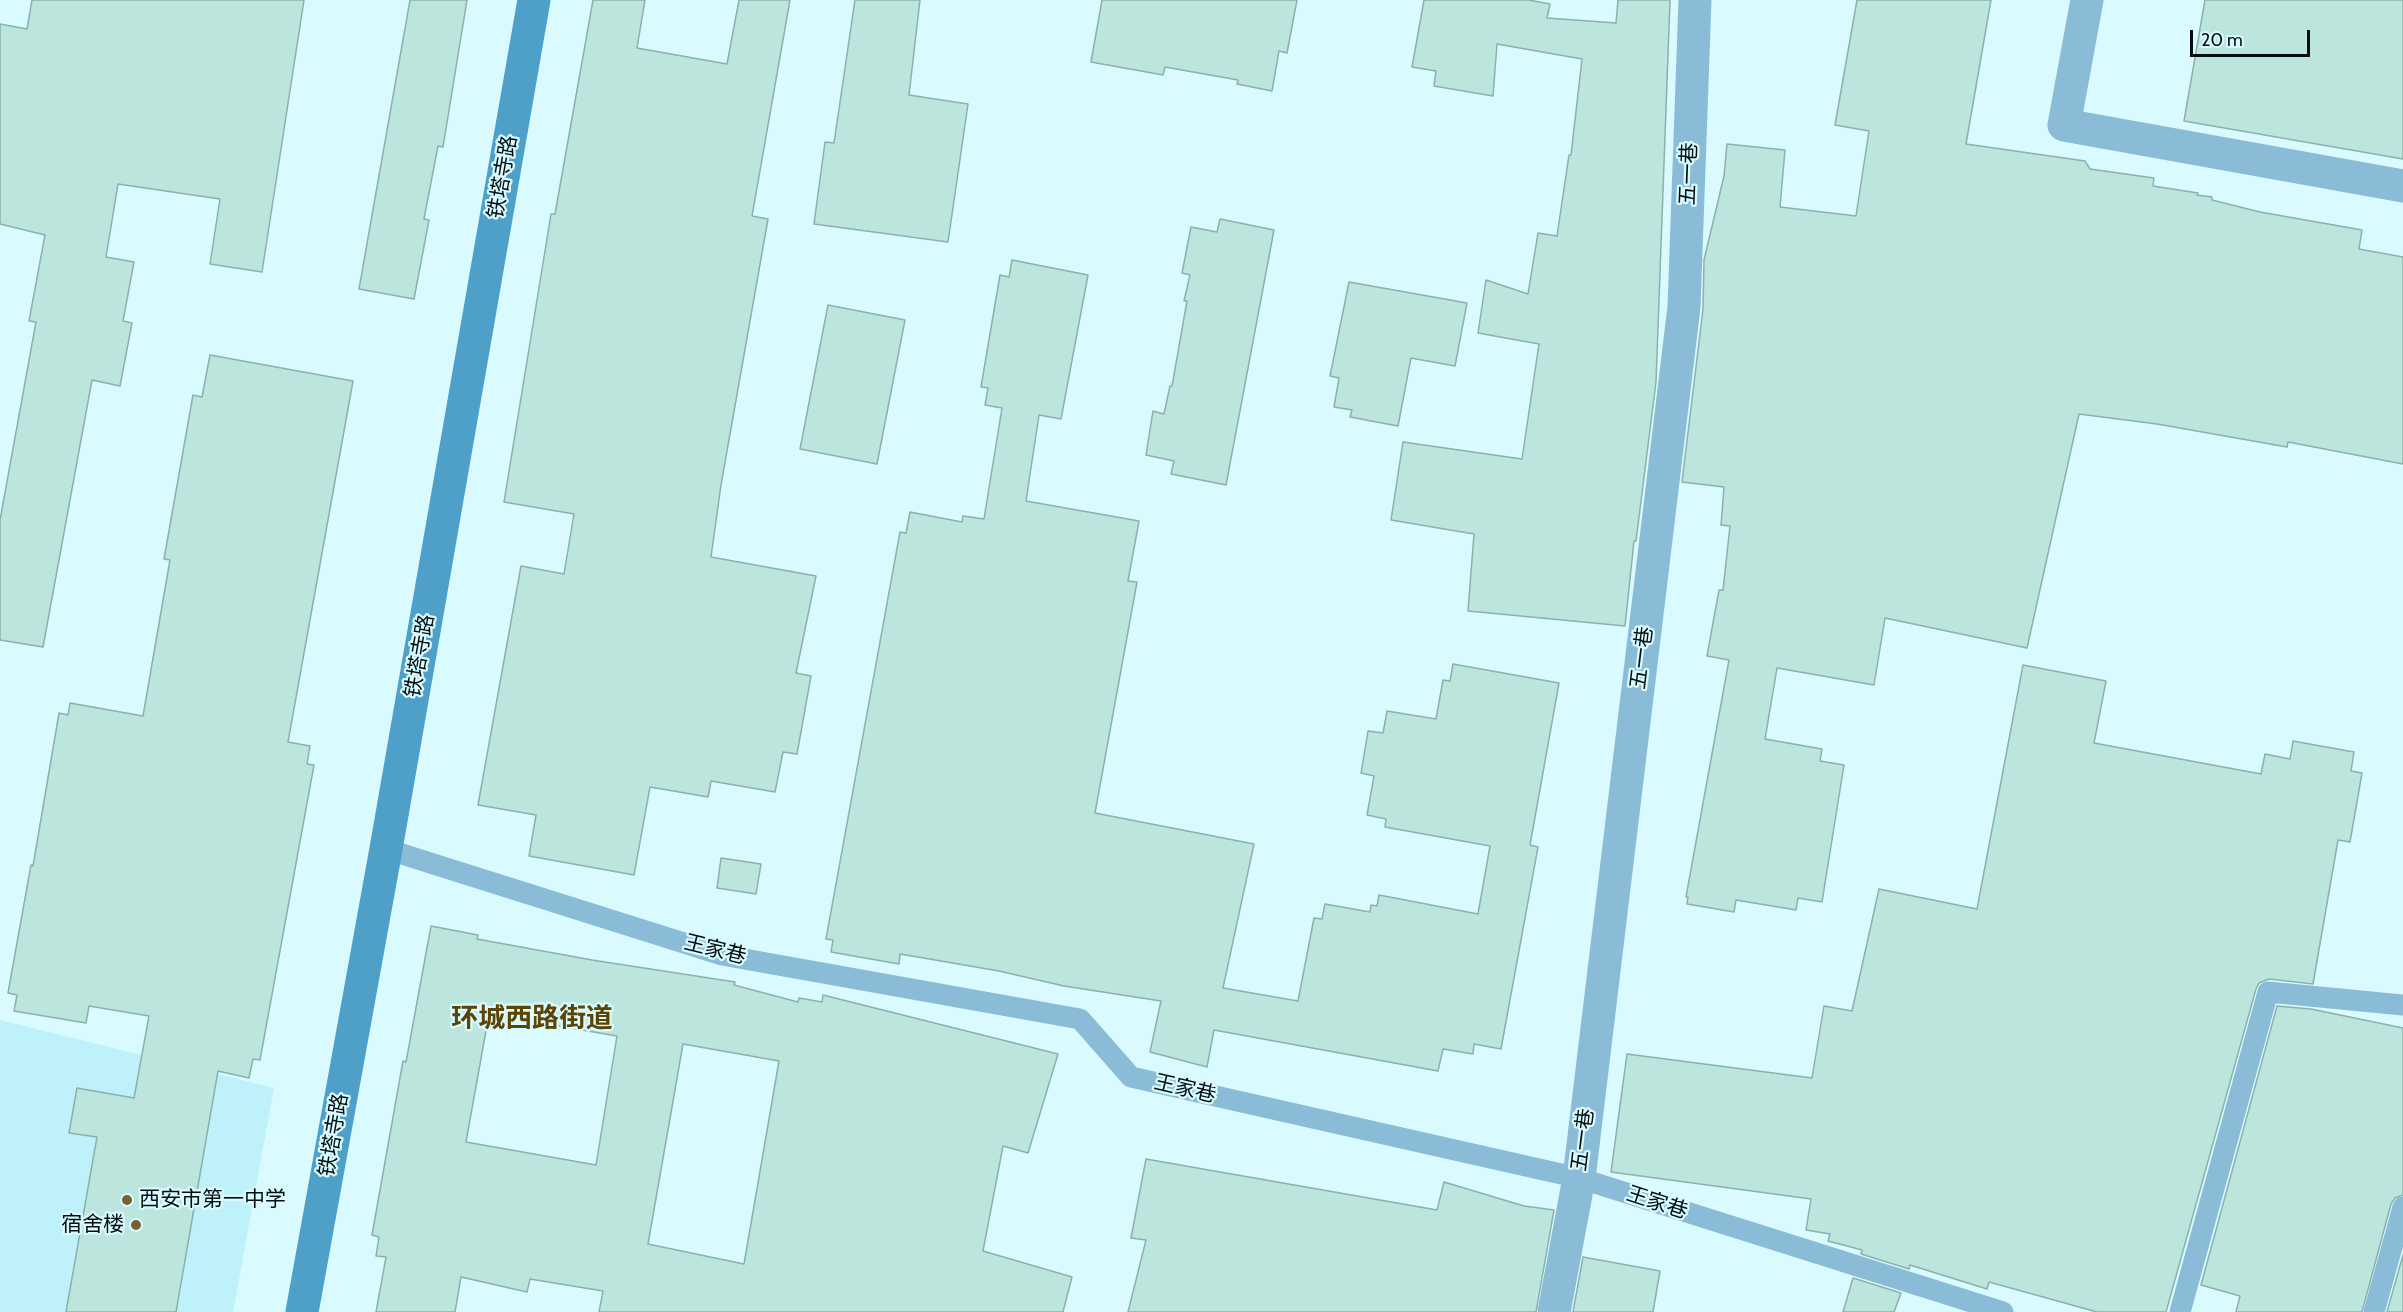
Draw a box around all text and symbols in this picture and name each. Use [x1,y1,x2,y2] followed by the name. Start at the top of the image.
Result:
[2193,18,2313,56] scale bar
[2201,29,2243,51] text: 20 m
[483,133,523,221] street label: 铁塔寺路
[1675,142,1703,206] street label: 五一巷
[400,612,440,700] street label: 铁塔寺路
[1626,625,1658,691] street label: 五一巷
[681,930,749,970] street label: 王家巷
[451,1003,613,1035] district label: 环城西路街道
[1151,1070,1219,1108] street label: 王家巷
[314,1091,354,1179] street label: 铁塔寺路
[1567,1107,1599,1173] street label: 五一巷
[1623,1181,1691,1225] street label: 王家巷
[139,1187,286,1213] place label: 西安市第一中学
[120,1193,134,1207] marker: 西安市第一中学
[61,1212,124,1238] place label: 宿舍楼
[129,1218,143,1232] marker: 宿舍楼

